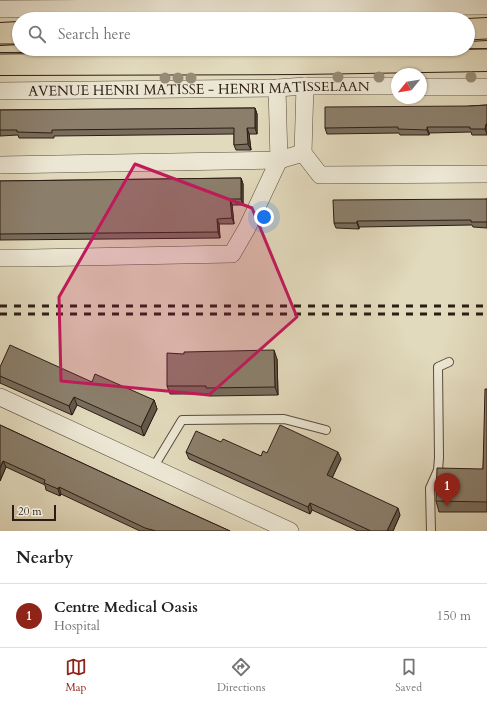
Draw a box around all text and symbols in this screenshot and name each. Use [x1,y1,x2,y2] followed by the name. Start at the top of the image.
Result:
[12,12,475,56] search box
[26,23,48,45] icon: search
[58,24,131,44] text: Search here
[391,68,427,104] north arrow
[28,77,370,101] street label: AVENUE HENRI MATISSE - HENRI MATISSELAAN
[254,207,274,227] your location
[434,473,460,506] pin: 1
[12,503,56,522] scale bar
[18,504,42,519] text: 20 m
[16,546,73,569] text: Nearby
[54,597,198,617] text: Centre Medical Oasis
[26,607,32,625] text: 1
[437,607,471,625] text: 150 m
[54,617,100,635] text: Hospital
[65,656,87,695] tab: Map
[217,656,265,695] tab: Directions
[395,656,422,695] tab: Saved

